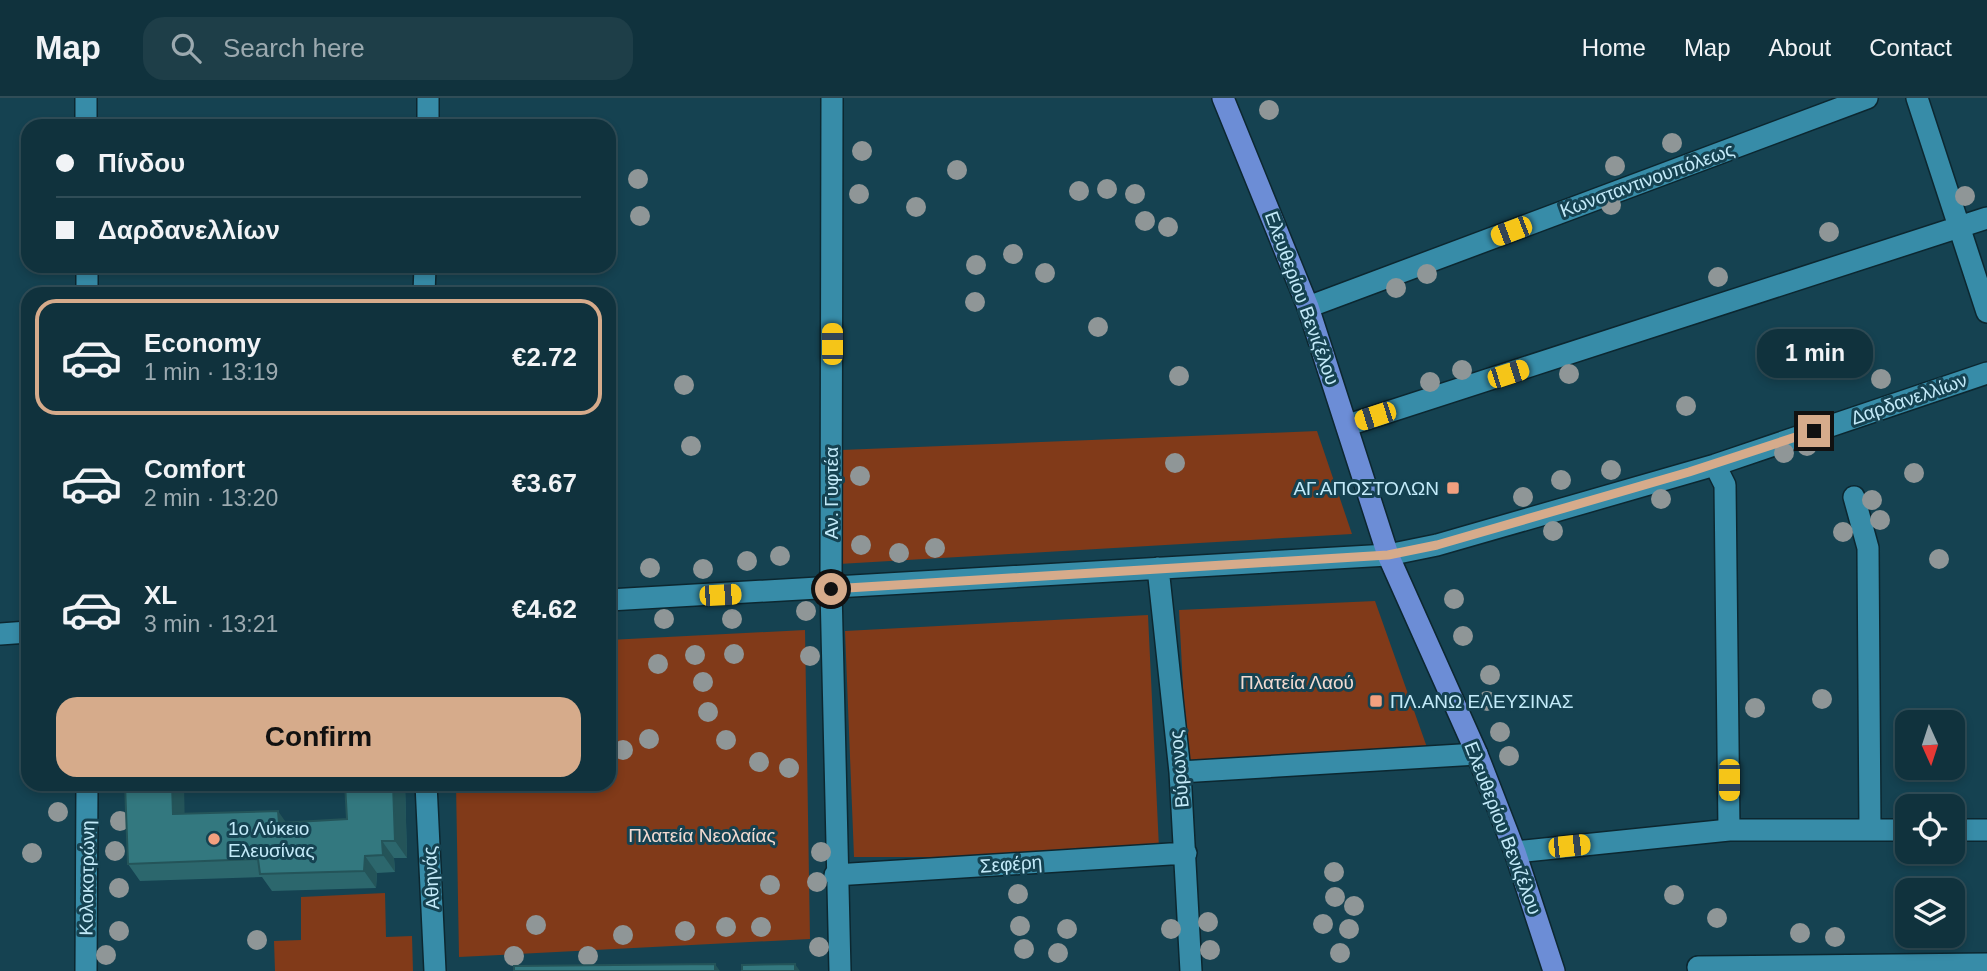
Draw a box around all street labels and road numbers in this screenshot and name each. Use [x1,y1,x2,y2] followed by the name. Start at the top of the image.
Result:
[1557,139,1737,221] street label: Κωνσταντινουπόλεως
[1261,208,1343,388] street label: Ελευθερίου Βενιζέλου
[1848,369,1970,429] street label: Δαρδανελλίων
[821,447,842,539] street label: Αν. Γυφτέα
[1165,729,1193,809] street label: Βύρωνος
[1460,739,1546,917] street label: Ελευθερίου Βενιζέλου
[75,820,99,936] street label: Κολοκοτρώνη
[419,846,443,910] street label: Αθηνάς
[979,851,1043,877] street label: Σεφέρη

